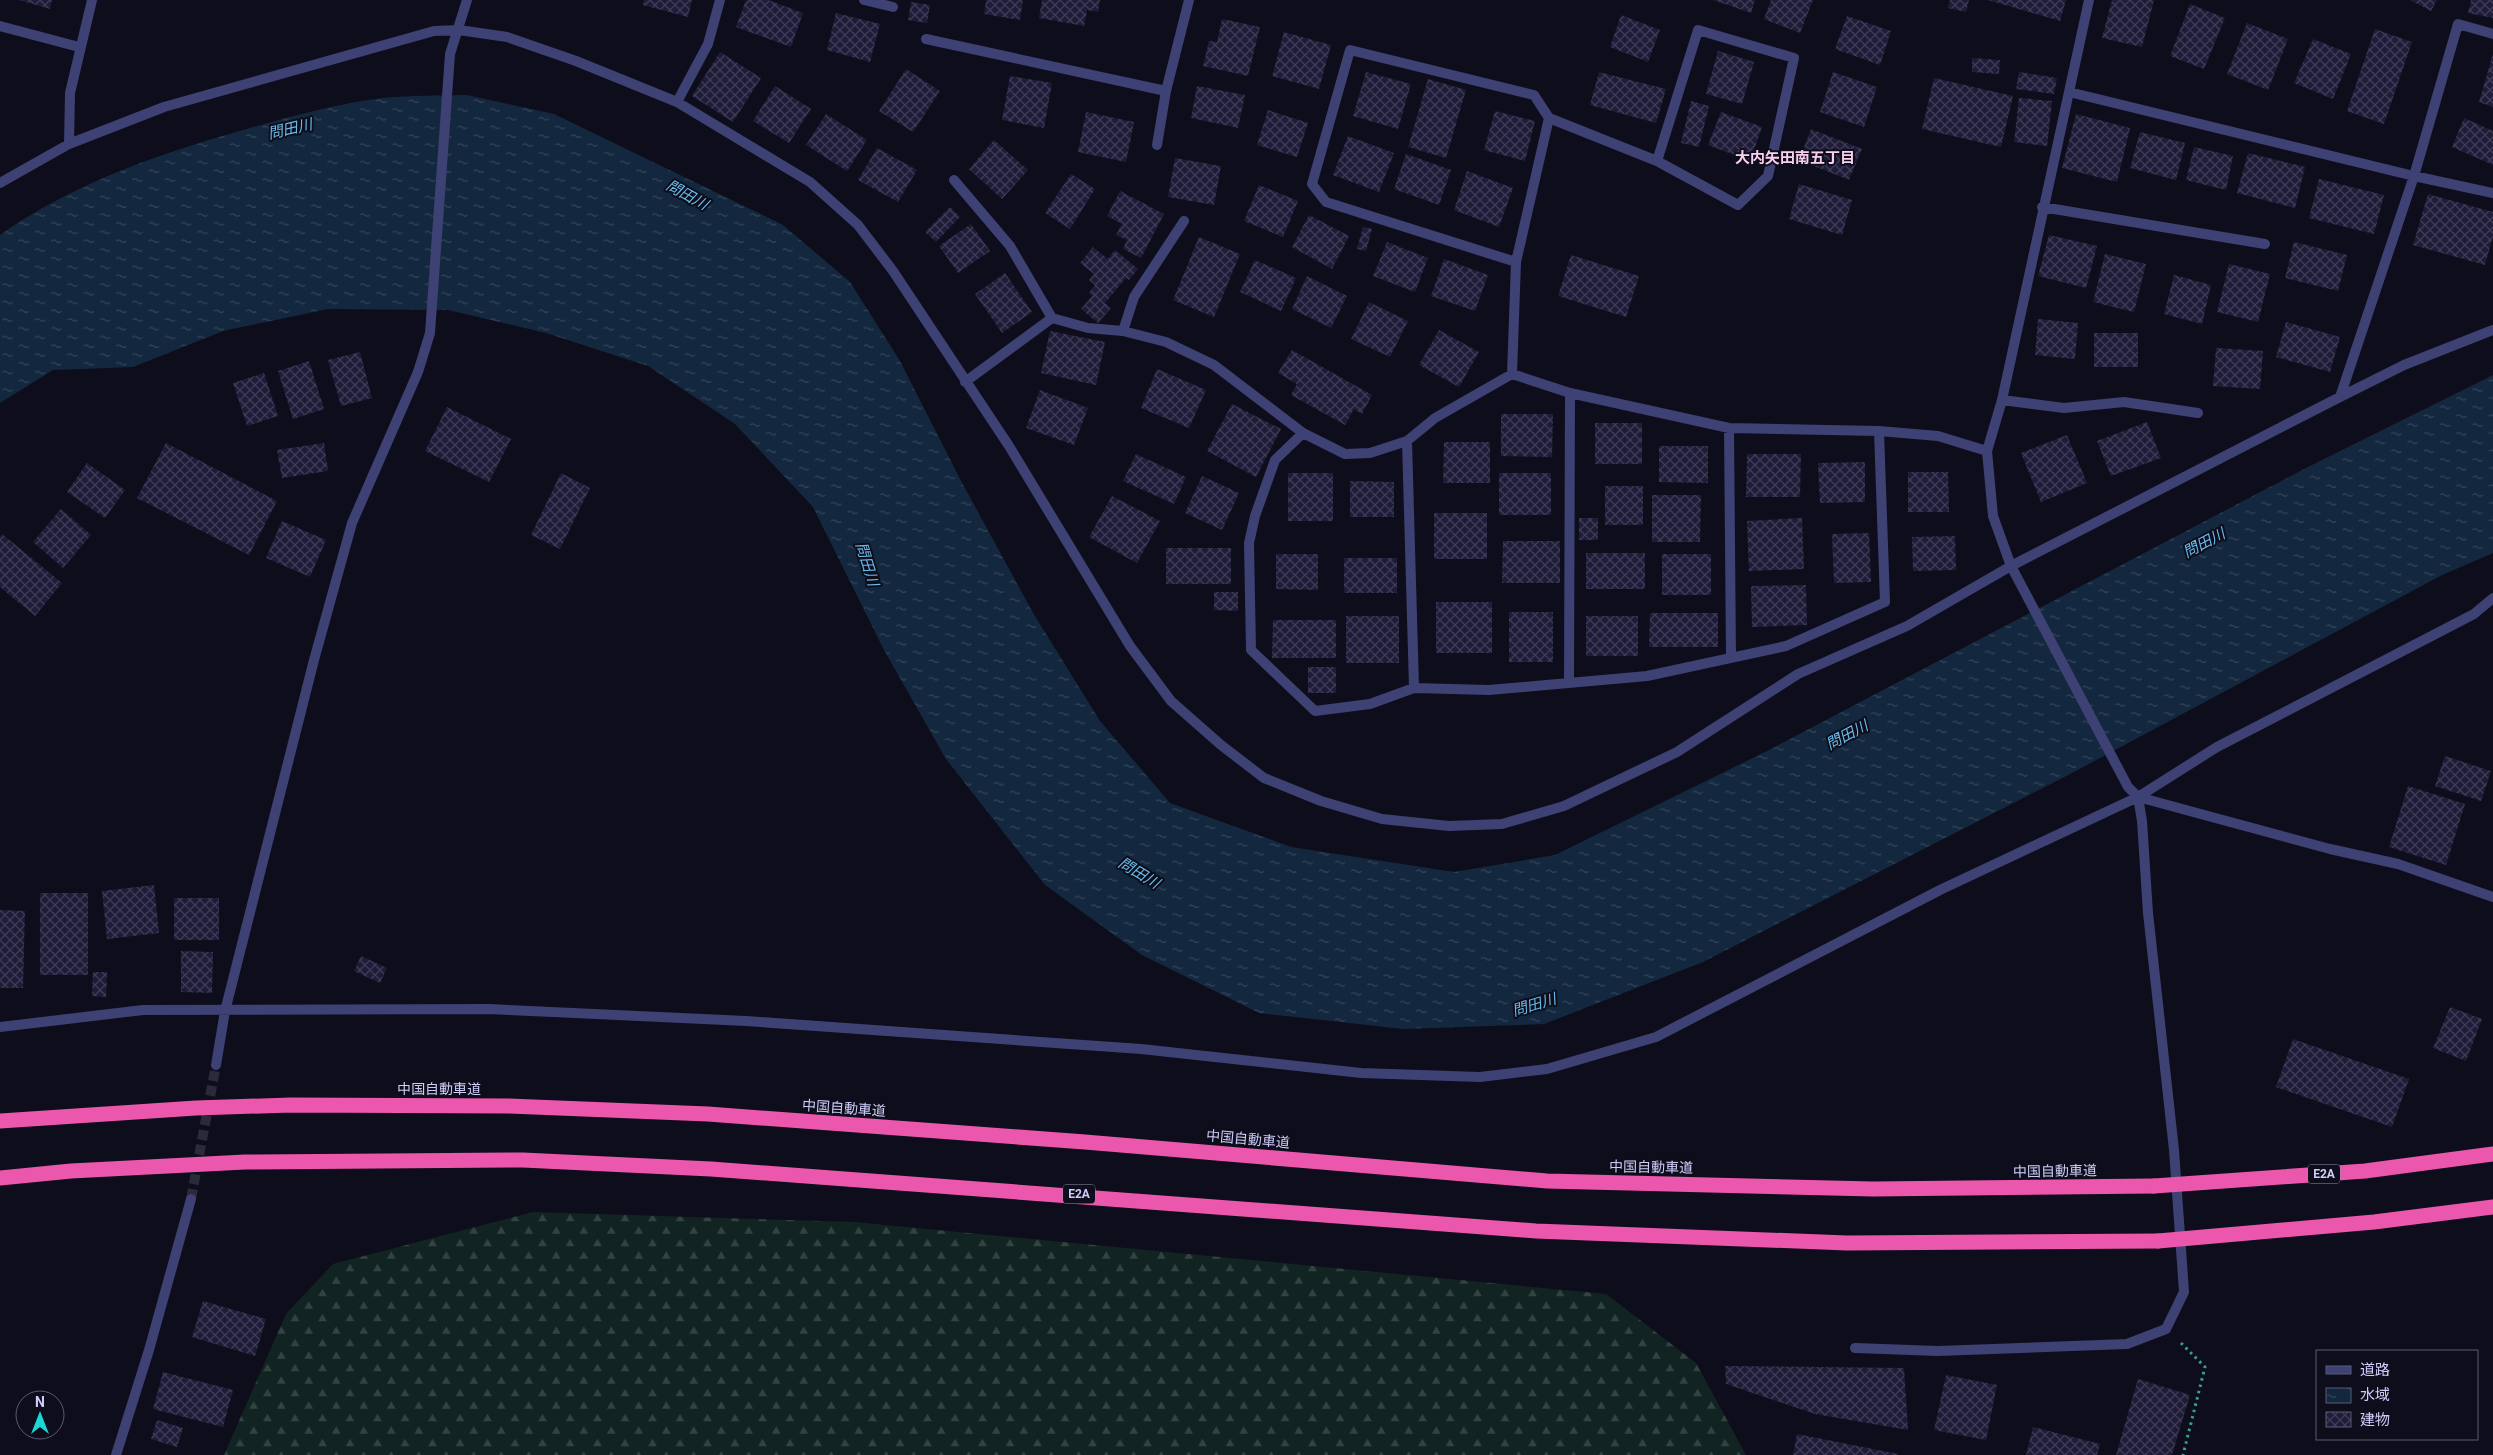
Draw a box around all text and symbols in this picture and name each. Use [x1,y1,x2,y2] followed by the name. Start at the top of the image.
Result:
[266,115,316,143] water label: 問田川
[1735,149,1855,167] district label: 大内矢田南五丁目
[663,176,713,215] water label: 問田川
[2180,524,2230,562] water label: 問田川
[852,540,883,590] water label: 問田川
[1823,716,1873,754] water label: 問田川
[1115,854,1165,893] water label: 問田川
[1510,989,1560,1020] water label: 問田川
[397,1081,481,1097] street label: 中国自動車道
[802,1097,886,1119] street label: 中国自動車道
[1205,1127,1291,1151] street label: 中国自動車道
[1609,1158,1693,1176] street label: 中国自動車道
[2013,1162,2097,1180] street label: 中国自動車道
[2308,1164,2340,1184] road number: E2A
[1063,1184,1095,1204] road number: E2A
[2316,1350,2478,1440] legend
[2360,1361,2390,1379] text: 道路
[2360,1386,2390,1404] text: 水域
[15,1390,65,1440] north arrow
[35,1394,45,1410] text: N
[2360,1411,2390,1429] text: 建物

